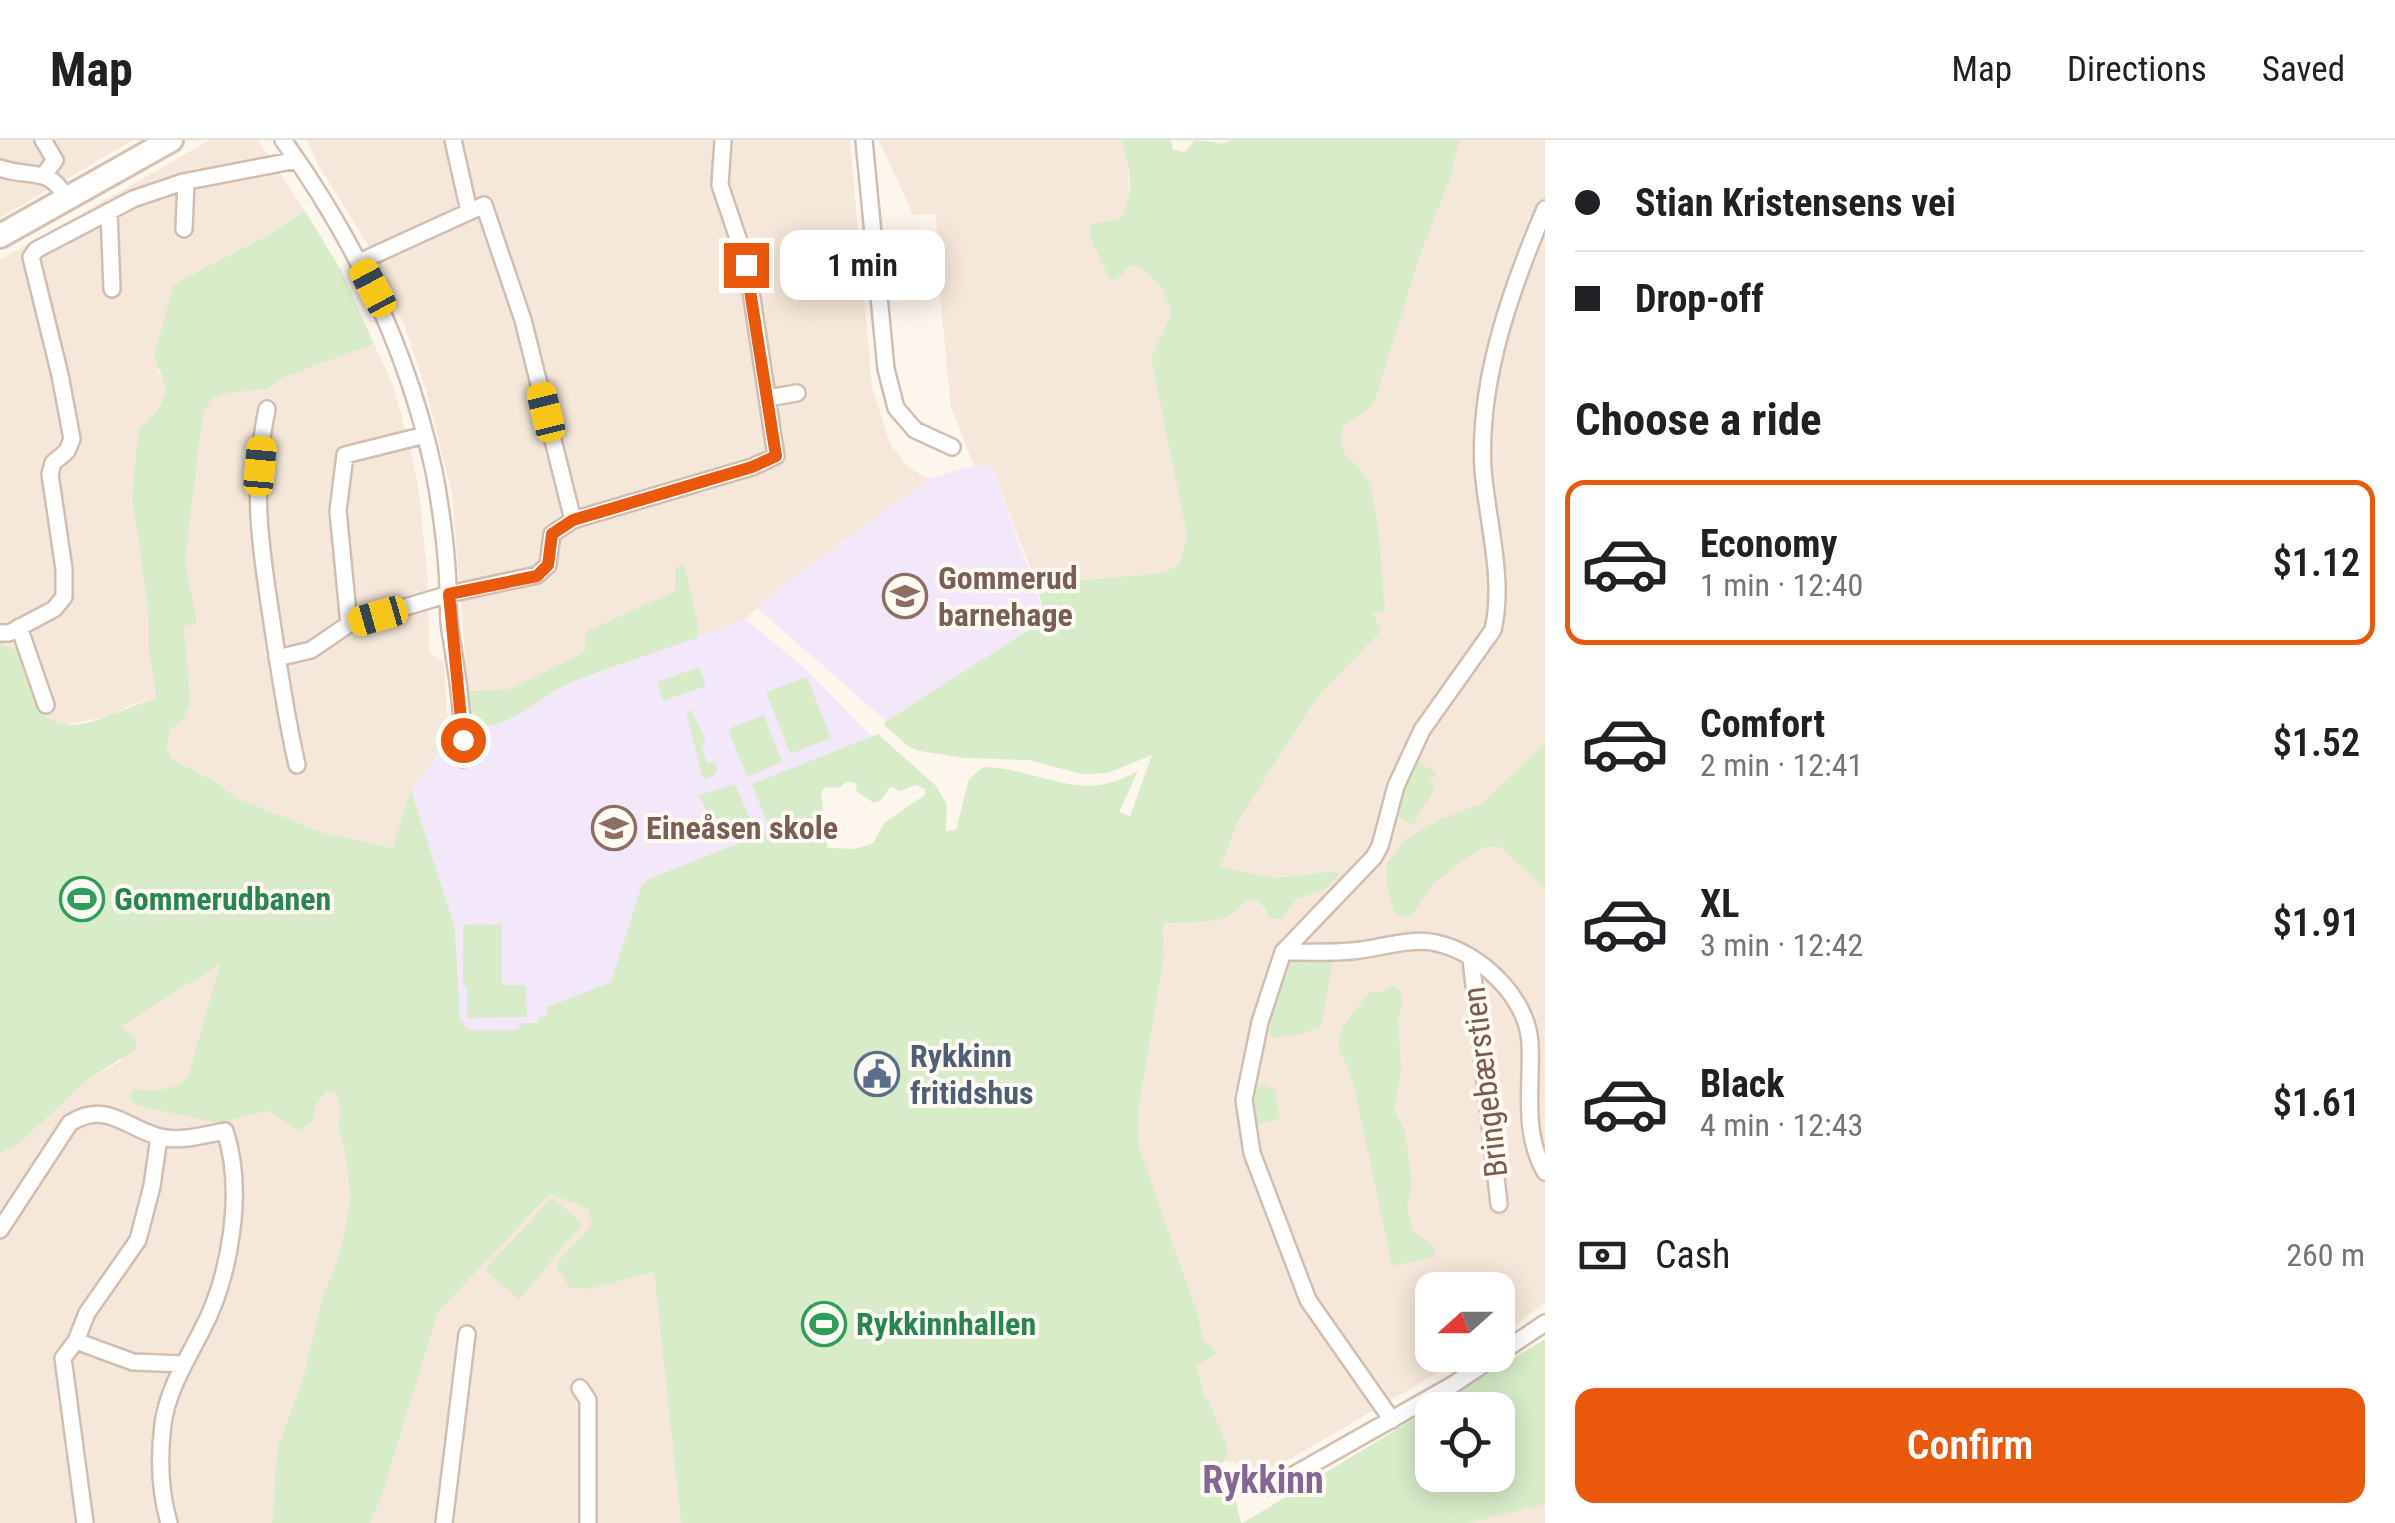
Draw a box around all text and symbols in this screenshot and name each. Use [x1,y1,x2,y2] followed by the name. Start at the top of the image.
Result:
[50,41,133,98] text: Map
[1952,49,2012,90] text: Map
[2067,49,2207,90] text: Directions
[2262,49,2345,90] text: Saved
[1635,181,1956,225] text: Stian Kristensens vei
[781,230,946,300] callout: 1 min
[724,243,769,288] route end
[827,246,898,284] text: 1 min
[346,254,400,322] car
[1635,277,1764,321] text: Drop-off
[524,379,568,445] car
[1575,393,1822,446] text: Choose a ride
[242,435,278,497] car
[1580,518,1670,608] icon: car
[1700,522,1837,566] text: Economy
[2273,541,2360,585] text: $1.12
[938,559,1078,634] place label: Gommerud barnehage
[1700,566,1863,604] text: 1 min · 12:40
[882,573,928,619] school or university icon: Gommerud barnehage
[345,593,411,639] car
[1580,698,1670,788] icon: car
[1700,702,1825,746] text: Comfort
[441,718,486,763] route start
[2273,721,2360,765] text: $1.52
[1700,746,1863,784] text: 2 min · 12:41
[591,805,637,851] school or university icon: Eineåsen skole
[646,809,838,847] place label: Eineåsen skole
[59,876,105,922] sports icon: Gommerudbanen
[1580,878,1670,968] icon: car
[114,880,331,918] place label: Gommerudbanen
[1700,882,1739,926] text: XL
[2273,901,2360,945] text: $1.91
[1700,926,1863,964] text: 3 min · 12:42
[1454,985,1516,1179] street label: Bringebærstien
[910,1037,1033,1112] place label: Rykkinn fritidshus
[854,1051,900,1097] public building icon: Rykkinn fritidshus
[1580,1058,1670,1148] icon: car
[1700,1062,1784,1106] text: Black
[2273,1081,2360,1125] text: $1.61
[1700,1106,1863,1144] text: 4 min · 12:43
[1575,1228,1630,1283] icon: cash
[1655,1233,1730,1277] text: Cash
[2286,1236,2365,1274] text: 260 m
[1415,1272,1515,1372] north arrow
[1415,1272,1515,1492] map controls
[801,1301,847,1347] sports icon: Rykkinnhallen
[856,1305,1036,1343] place label: Rykkinnhallen
[1575,1388,2365,1503] button: Confirm
[1415,1392,1515,1492] button: locate
[1202,1458,1324,1502] district label: Rykkinn

